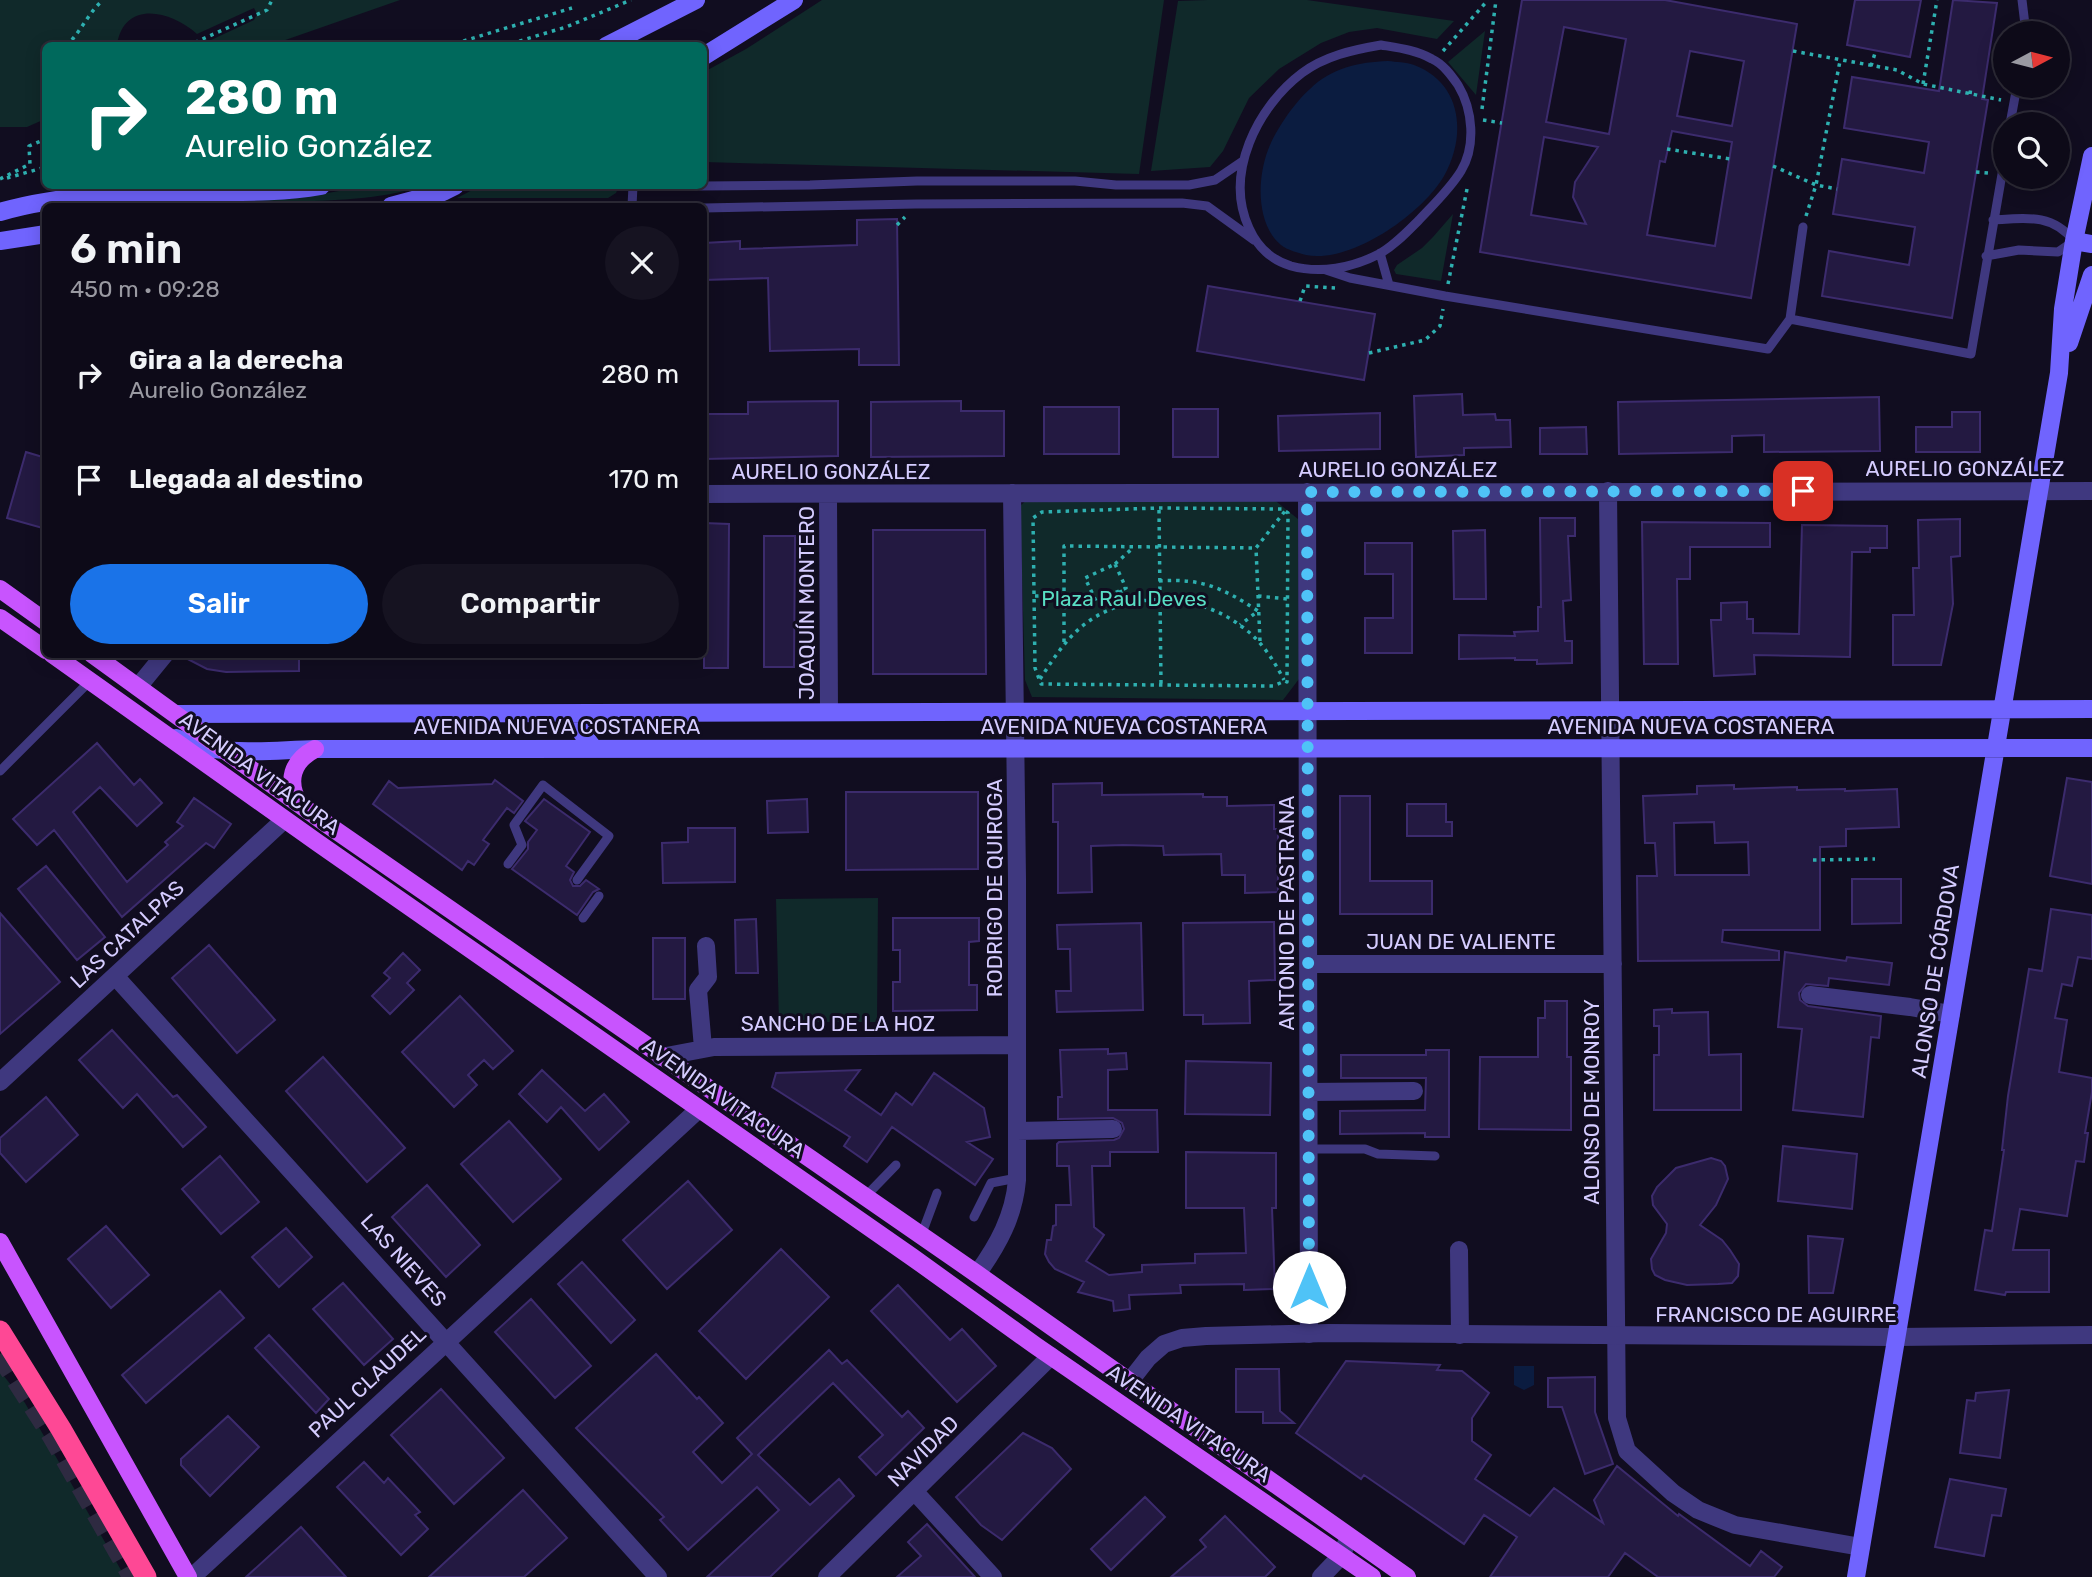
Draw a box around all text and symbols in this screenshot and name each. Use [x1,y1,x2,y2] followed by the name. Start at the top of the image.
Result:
[1993,21,2070,98] north arrow
[1993,21,2070,189] map controls
[185,68,339,126] text: 280 m
[70,70,161,161] icon: right
[1993,112,2070,189] button: search
[185,127,432,165] text: Aurelio González
[70,224,182,274] text: 6 min
[605,226,679,300] button: close
[70,275,220,303] text: 450 m · 09:28
[129,345,343,376] text: Gira a la derecha
[70,356,108,394] icon: right
[601,359,679,390] text: 280 m
[129,376,307,404] text: Aurelio González
[1866,456,2064,481] street label: AURELIO GONZÁLEZ
[1299,457,1497,482] street label: AURELIO GONZÁLEZ
[732,459,930,484] street label: AURELIO GONZÁLEZ
[70,461,108,499] icon: arrive
[1773,461,1833,521] pin
[129,464,363,495] text: Llegada al destino
[609,464,679,495] text: 170 m
[1784,472,1822,510] icon: arrive
[794,506,819,700] street label: JOAQUÍN MONTERO
[70,564,368,644] button: Salir
[382,564,679,644] button: Compartir
[1041,586,1207,611] park label: Plaza Raul Deves
[175,706,345,840] street label: AVENIDA VITACURA
[414,714,700,739] street label: AVENIDA NUEVA COSTANERA
[981,714,1267,739] street label: AVENIDA NUEVA COSTANERA
[1548,714,1834,739] street label: AVENIDA NUEVA COSTANERA
[982,779,1007,997] street label: RODRIGO DE QUIROGA
[1274,796,1299,1030] street label: ANTONIO DE PASTRANA
[1906,862,1964,1080] street label: ALONSO DE CÓRDOVA
[65,875,189,993] street label: LAS CATALPAS
[1366,929,1556,954] street label: JUAN DE VALIENTE
[1579,999,1604,1205] street label: ALONSO DE MONROY
[741,1011,935,1036] street label: SANCHO DE LA HOZ
[638,1033,810,1163] street label: AVENIDA VITACURA
[356,1208,452,1312] street label: LAS NIEVES
[1272,1250,1346,1324] position arrow
[1655,1302,1897,1327] street label: FRANCISCO DE AGUIRRE
[303,1321,431,1443] street label: PAUL CLAUDEL
[1102,1359,1276,1487] street label: AVENIDA VITACURA
[882,1410,964,1492] street label: NAVIDAD

